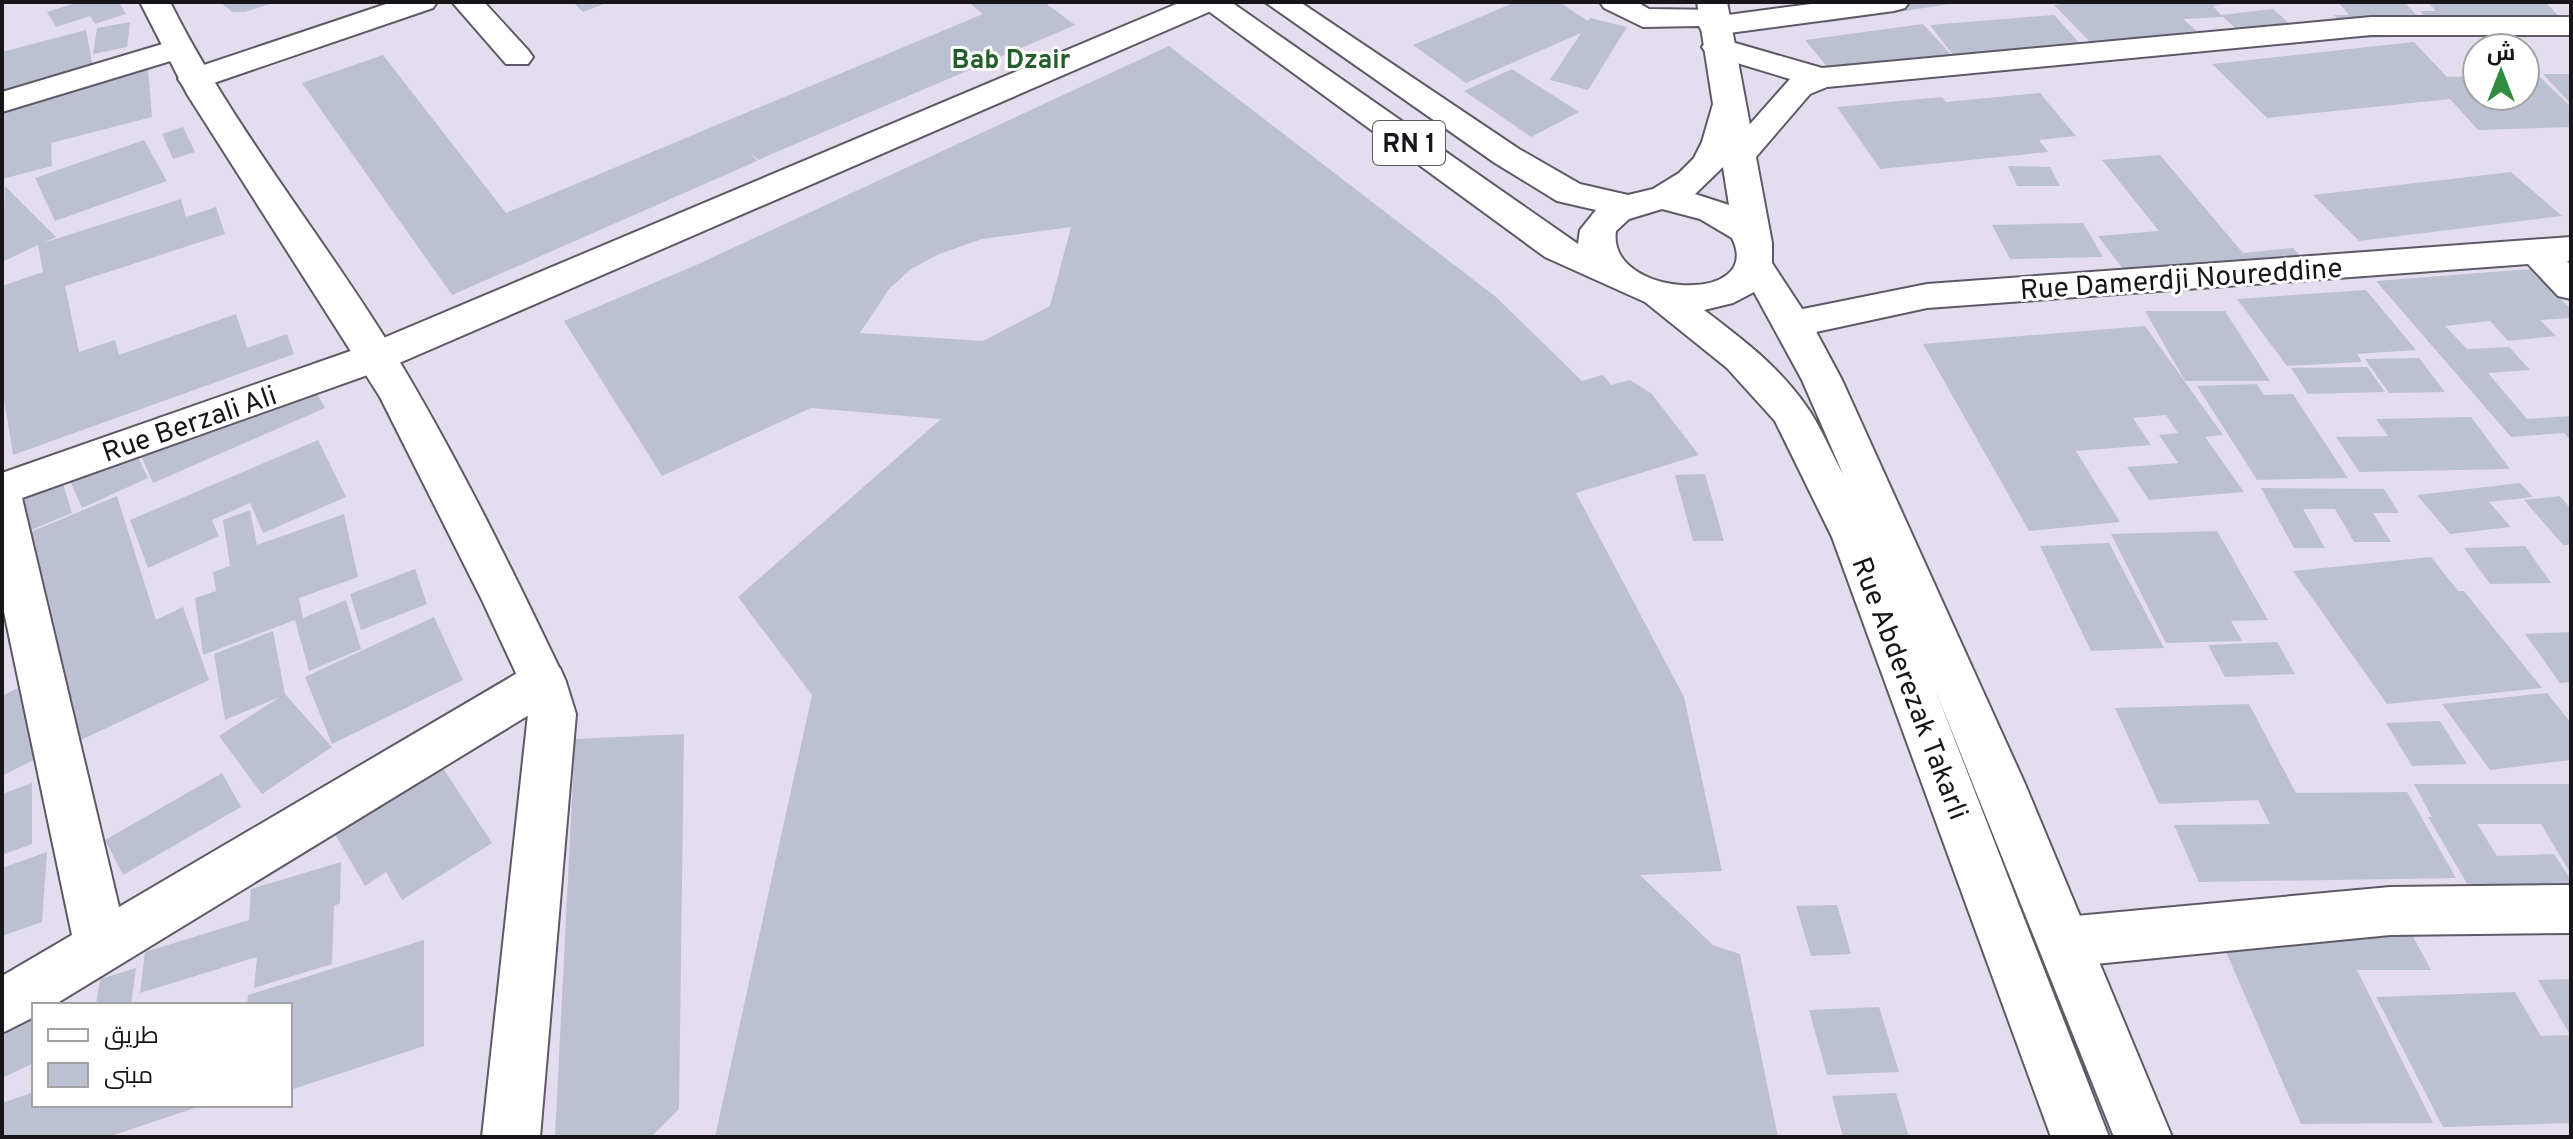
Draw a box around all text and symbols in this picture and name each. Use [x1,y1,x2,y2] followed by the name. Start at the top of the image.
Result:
[2461,32,2541,112] north arrow
[2487,41,2515,68] text: ش
[952,45,1071,78] district label: Bab Dzair
[1373,121,1445,165] road number: RN 1
[2019,252,2344,310] street label: Rue Damerdji Noureddine
[98,379,282,473] street label: Rue Berzali Ali
[1841,553,1975,826] street label: Rue Abderezak Takarli
[32,1003,292,1107] legend
[104,1022,159,1052] text: طريق
[104,1062,153,1092] text: مبنى

